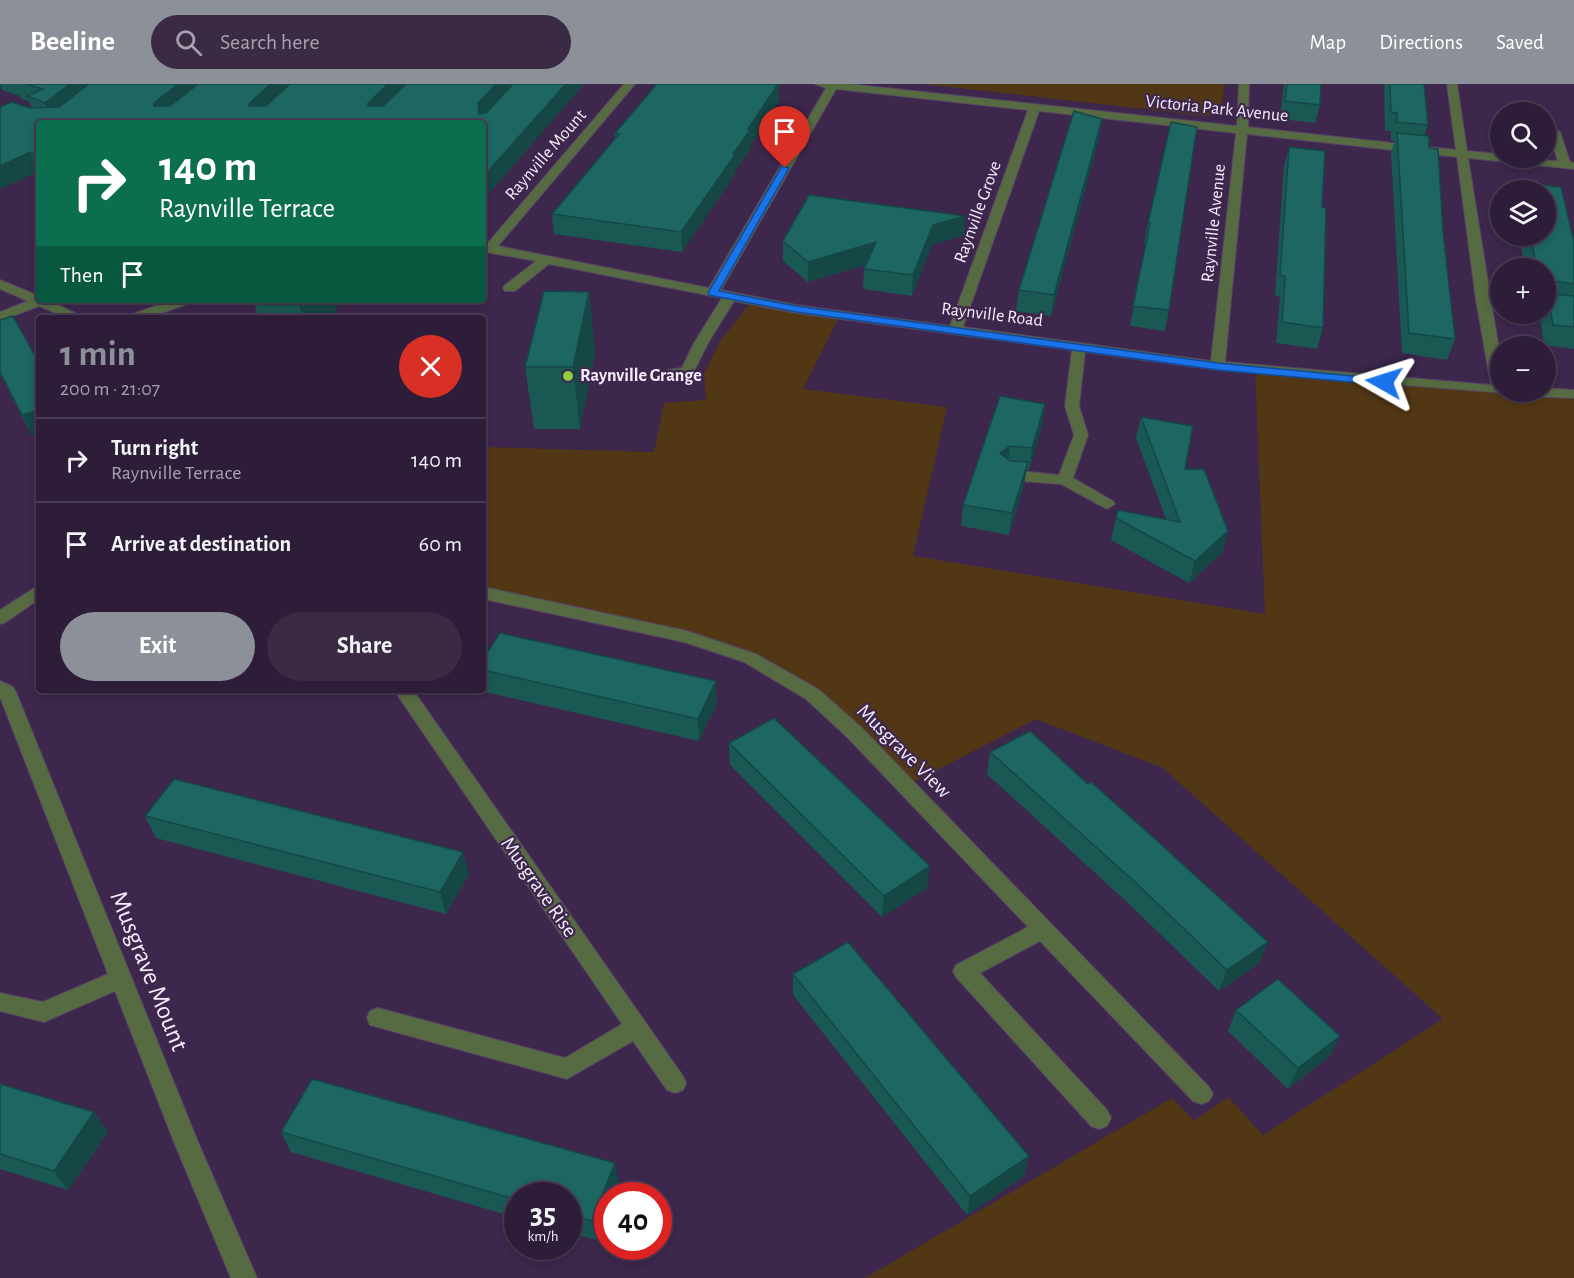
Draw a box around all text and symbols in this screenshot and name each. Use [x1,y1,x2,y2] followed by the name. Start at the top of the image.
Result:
[151,15,571,69] search box
[172,26,205,59] icon: search
[30,28,115,56] text: Beeline
[220,31,320,53] text: Search here
[1310,32,1346,53] text: Map
[1379,32,1463,53] text: Directions
[1496,32,1544,53] text: Saved
[1145,93,1289,125] street label: Victoria Park Avenue
[1490,102,1556,402] map controls
[1490,102,1556,168] button: search
[502,106,590,204] street label: Raynville Mount
[759,106,810,168] pin
[768,115,801,148] icon: arrive
[60,144,138,222] icon: right
[159,146,257,188] text: 140 m
[951,159,1005,265] street label: Raynville Grove
[1199,163,1229,283] street label: Raynville Avenue
[1490,180,1556,246] button: layers
[159,195,335,222] text: Raynville Terrace
[116,258,149,291] icon: arrive
[1490,258,1556,324] button: +
[60,264,104,286] text: Then
[940,300,1044,330] street label: Raynville Road
[399,335,462,398] button: close
[60,336,136,372] text: 1 min
[1490,336,1556,402] button: −
[1352,350,1416,414] position arrow
[580,367,702,385] place label: Raynville Grange
[561,369,575,383] marker: Raynville Grange
[60,379,160,399] text: 200 m · 21:07
[111,437,198,459] text: Turn right
[60,444,93,477] icon: right
[411,449,462,471] text: 140 m
[111,463,241,483] text: Raynville Terrace
[60,528,93,561] icon: arrive
[111,533,291,555] text: Arrive at destination
[419,533,462,555] text: 60 m
[60,612,255,681] button: Exit
[267,612,462,681] button: Share
[853,700,955,802] street label: Musgrave View
[497,833,581,941] street label: Musgrave Rise
[105,887,193,1055] street label: Musgrave Mount
[594,1182,672,1260] speed limit sign: 40
[530,1199,556,1229] text: 35
[528,1229,558,1244] text: km/h

